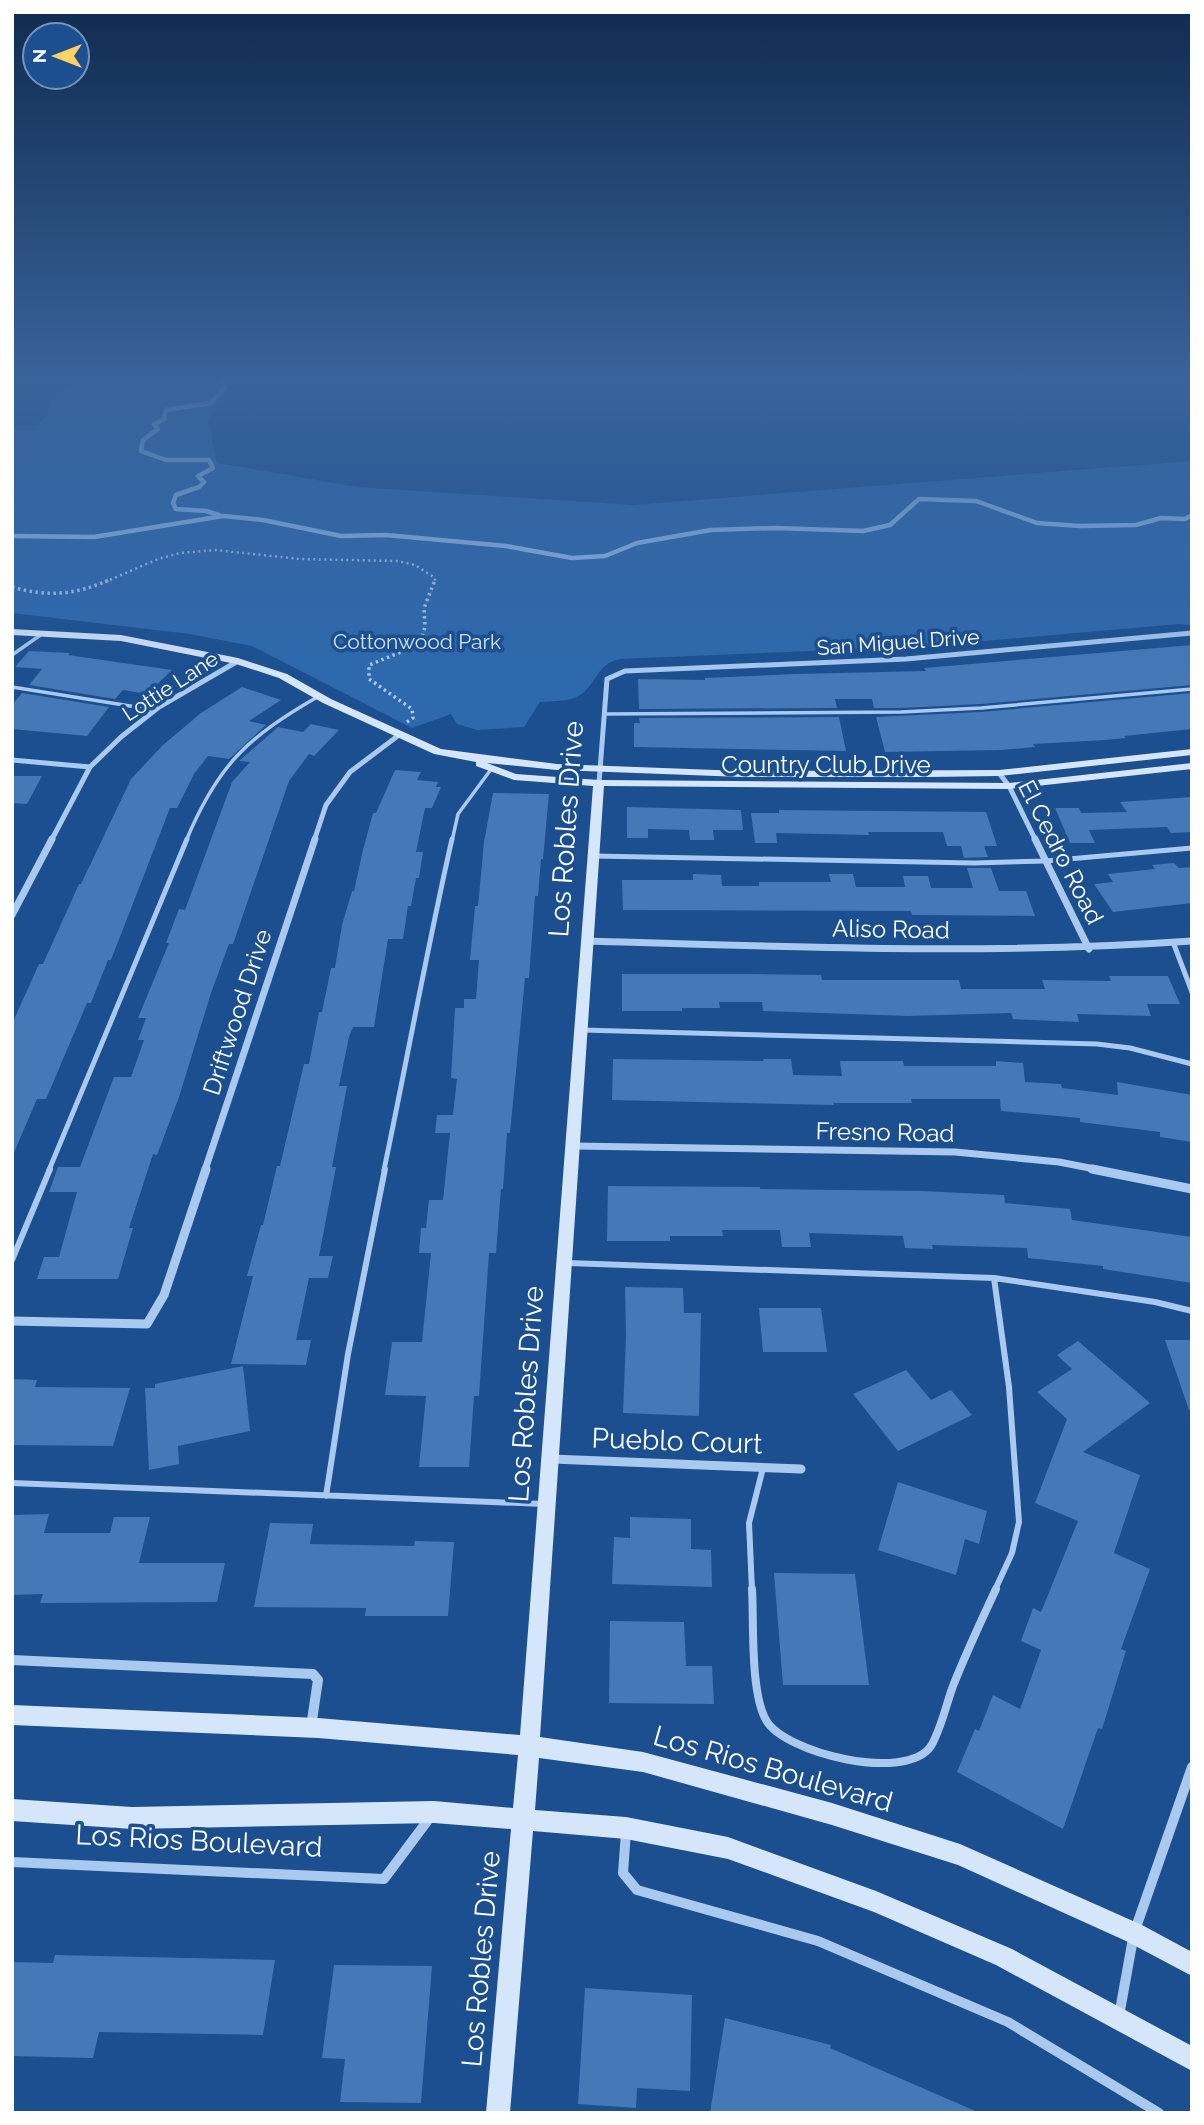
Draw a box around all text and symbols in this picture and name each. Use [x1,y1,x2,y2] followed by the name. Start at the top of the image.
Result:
[21,21,91,91] north arrow
[28,49,50,63] text: N
[816,624,980,660] street label: San Miguel Drive
[333,629,501,654] park label: Cottonwood Park
[118,646,222,726] street label: Lottie Lane
[542,720,590,938] street label: Los Robles Drive
[721,750,931,779] street label: Country Club Drive
[1012,775,1110,929] street label: El Cedro Road
[832,913,950,945] street label: Aliso Road
[197,925,277,1099] street label: Driftwood Drive
[815,1116,955,1148] street label: Fresno Road
[502,1285,550,1503] street label: Los Robles Drive
[591,1422,764,1460] street label: Pueblo Court
[650,1719,896,1819] street label: Los Rios Boulevard
[75,1818,323,1864] street label: Los Rios Boulevard
[455,1850,507,2068] street label: Los Robles Drive

